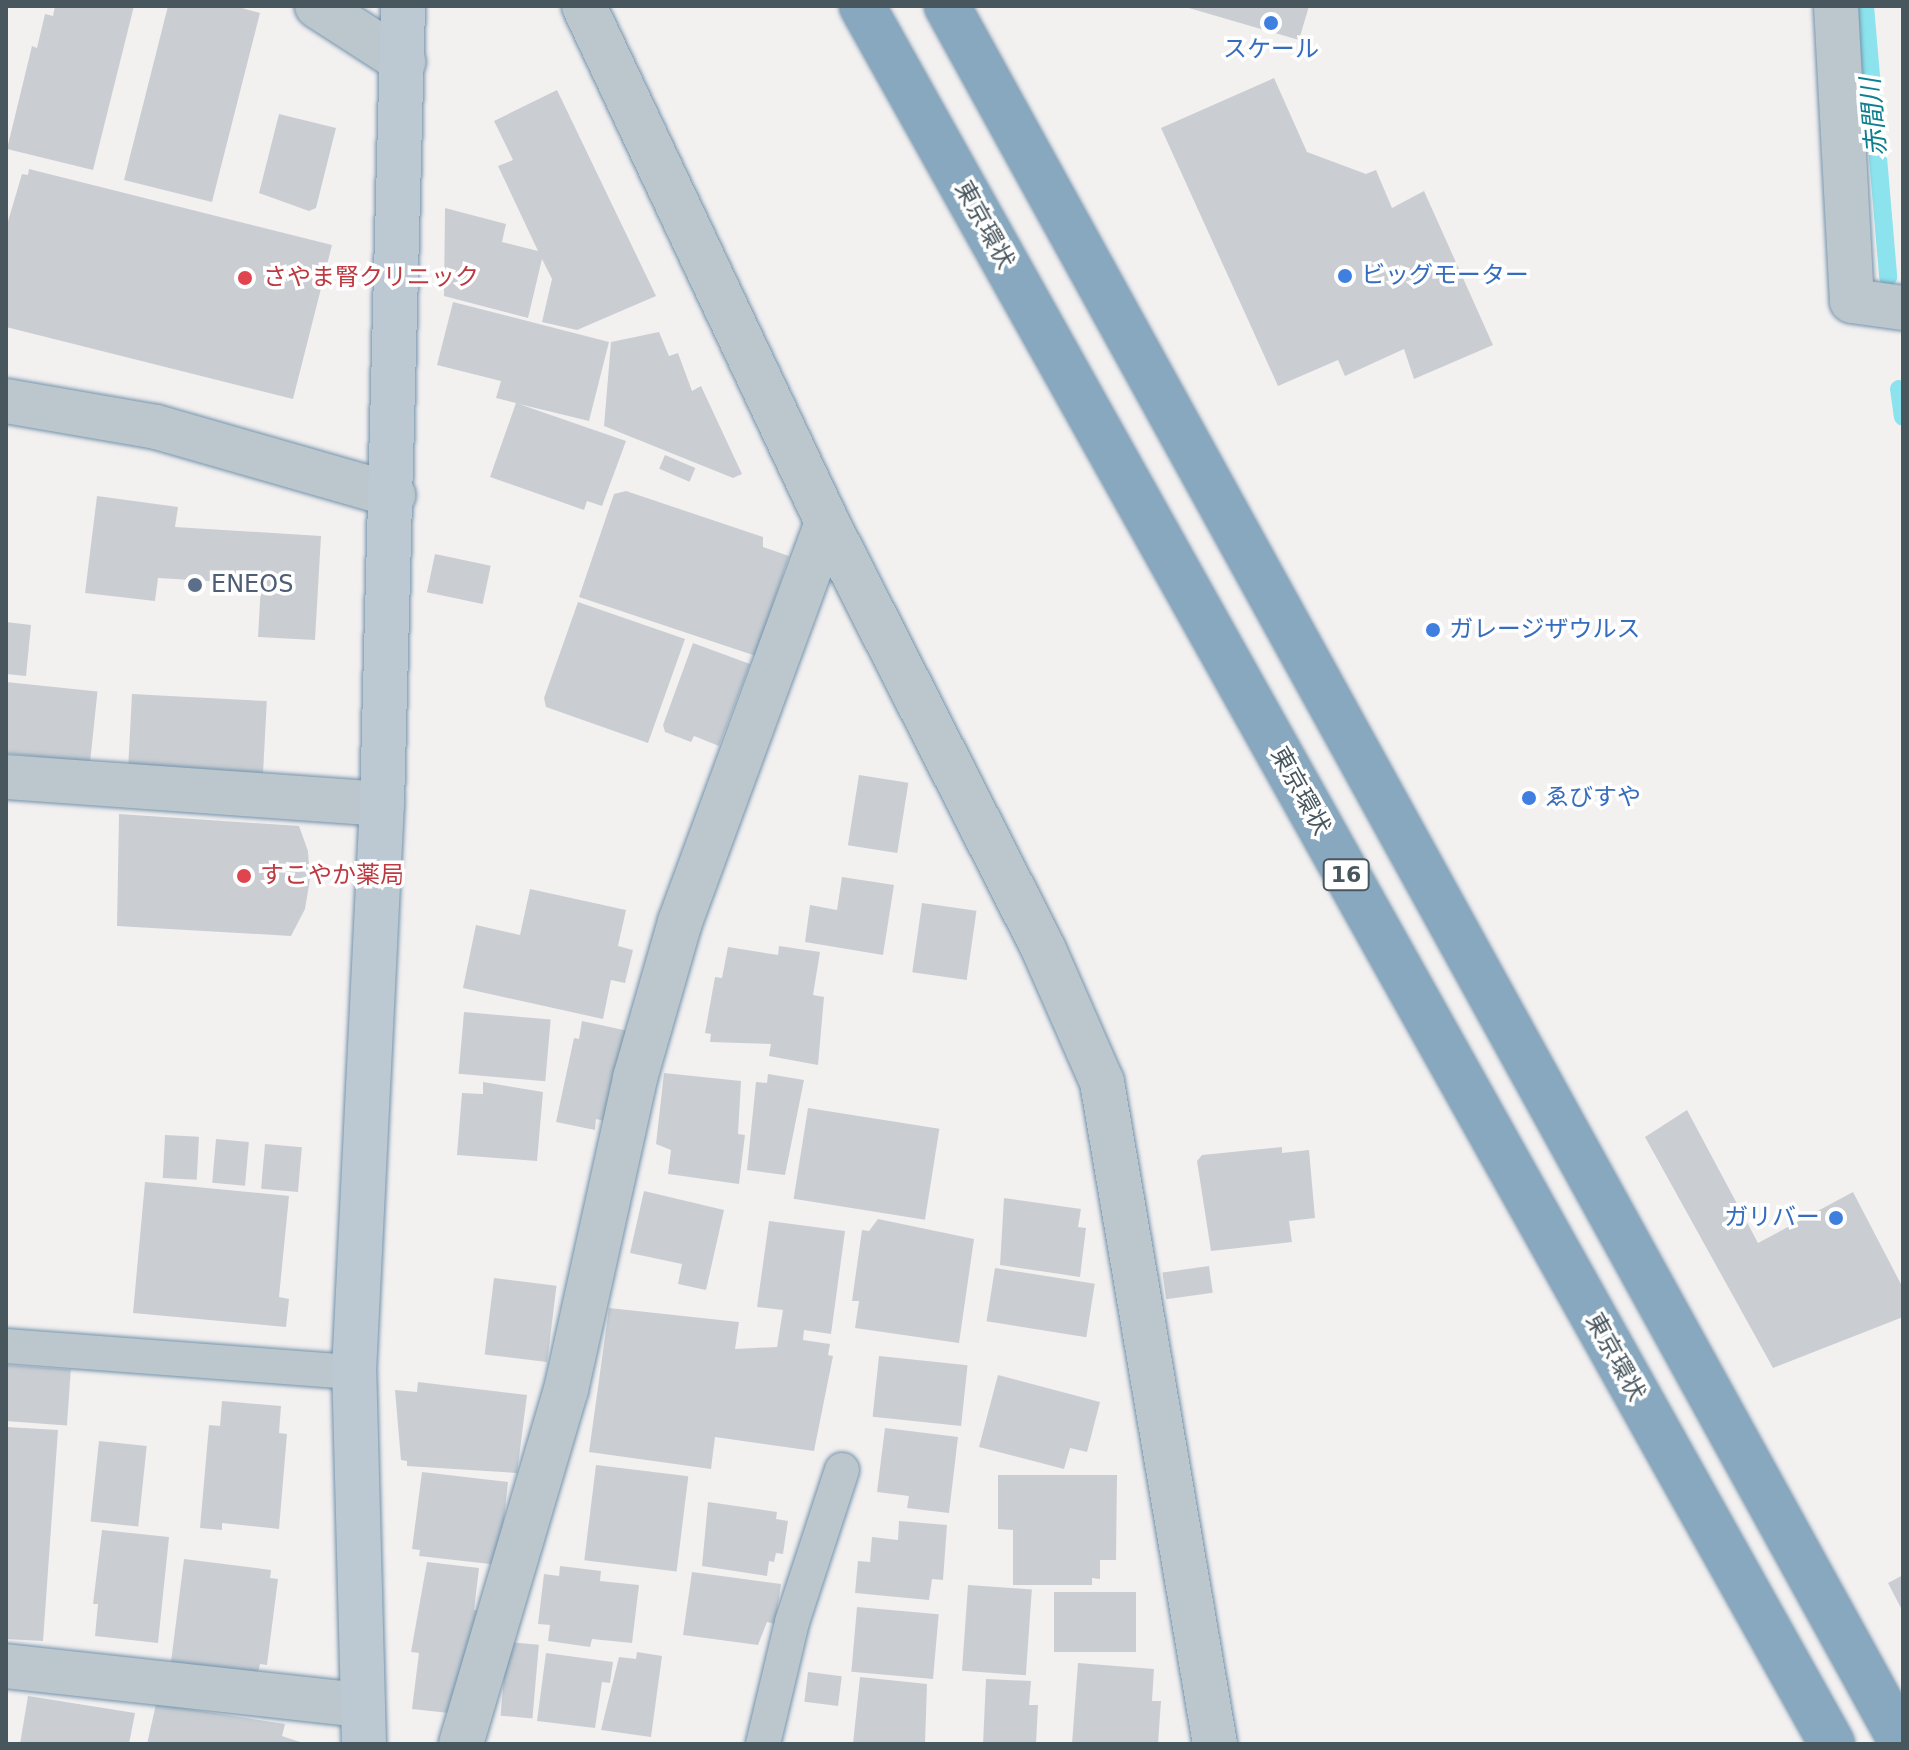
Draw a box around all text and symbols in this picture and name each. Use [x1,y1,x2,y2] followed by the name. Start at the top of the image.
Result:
[1262,14,1280,32] marker: スケール
[1223,36,1319,64] place label: スケール
[1855,77,1893,157] water label: 赤間川
[948,176,1020,274] street label: 東京環状
[1361,262,1529,290] place label: ビッグモーター
[263,264,479,292] place label: さやま腎クリニック
[234,267,256,289] marker: さやま腎クリニック
[1336,267,1354,285] marker: ビッグモーター
[211,571,293,599] place label: ENEOS
[186,576,204,594] marker: ENEOS
[1449,616,1641,644] place label: ガレージザウルス
[1424,621,1442,639] marker: ガレージザウルス
[1264,742,1336,840] street label: 東京環状
[1545,784,1641,812] place label: ゑびすや
[1520,789,1538,807] marker: ゑびすや
[1322,857,1370,893] road number: 16
[260,862,404,890] place label: すこやか薬局
[235,867,253,885] marker: すこやか薬局
[1724,1204,1820,1232] place label: ガリバー
[1827,1209,1845,1227] marker: ガリバー
[1579,1308,1651,1406] street label: 東京環状

